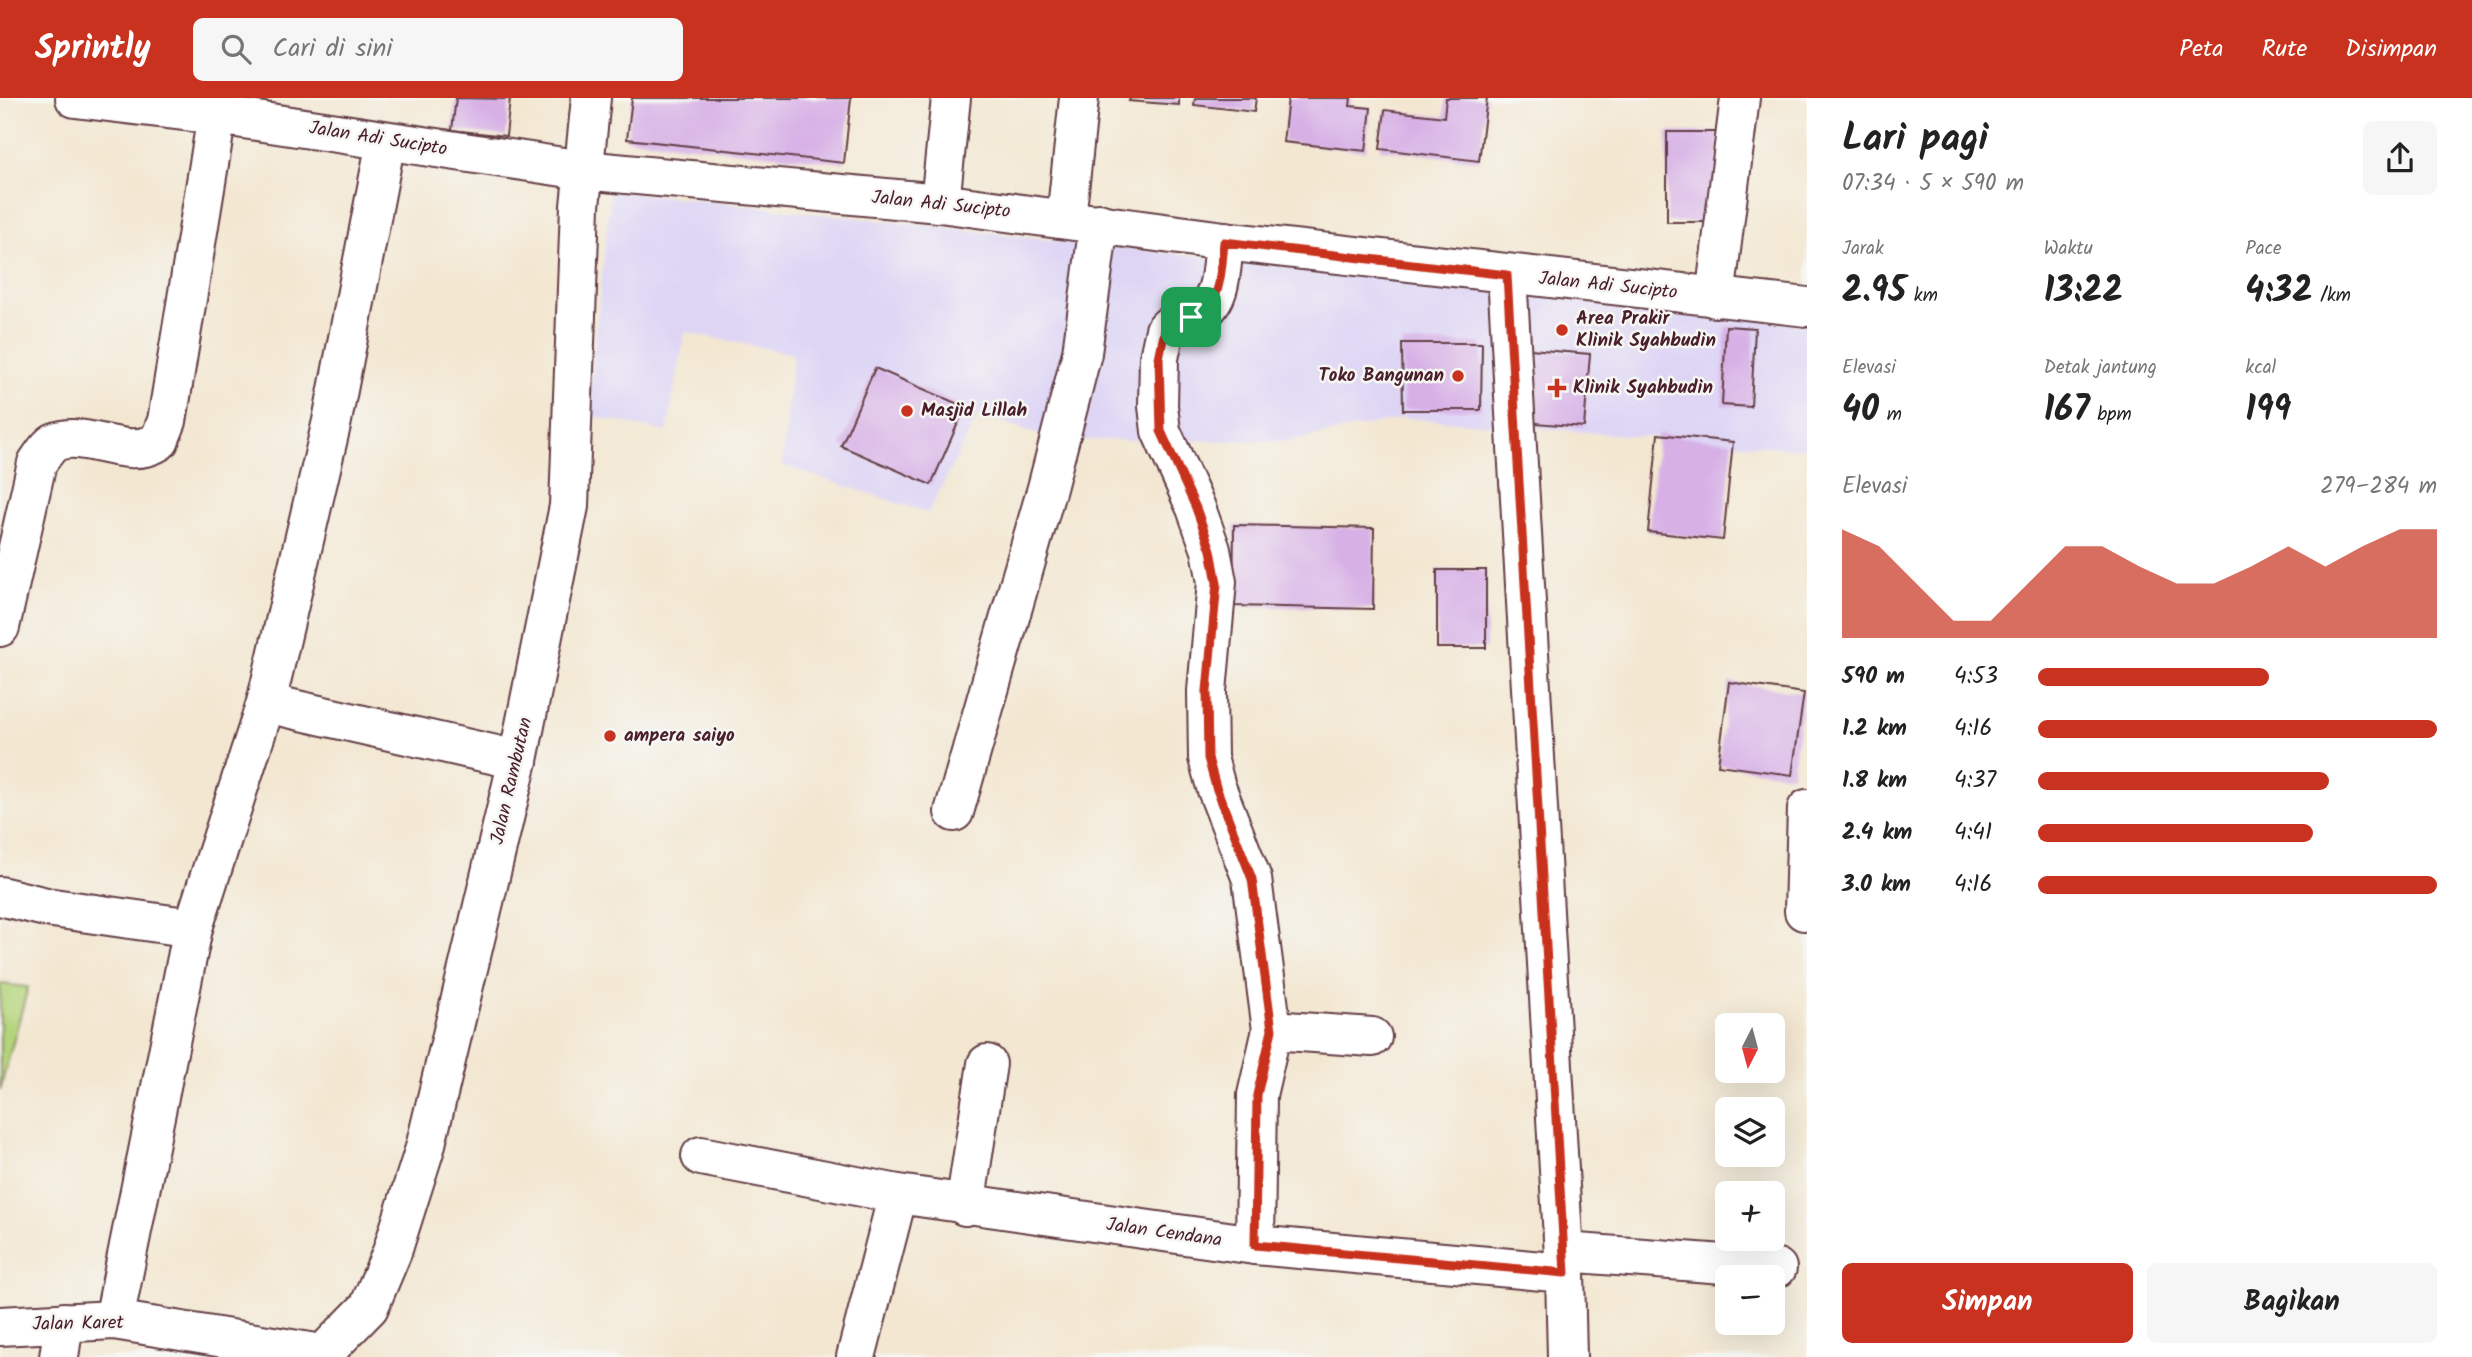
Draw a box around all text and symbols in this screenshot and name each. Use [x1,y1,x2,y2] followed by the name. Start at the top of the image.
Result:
[193,18,683,81] search box
[35,23,151,76] text: Sprintly
[273,28,393,70] text: Cari di sini
[217,30,255,68] icon: search
[2179,30,2224,69] text: Peta
[2262,30,2307,69] text: Rute
[2345,30,2437,69] text: Disimpan
[1842,110,1988,170] text: Lari pagi
[307,113,449,165] street label: Jalan Adi Sucipto
[2363,121,2437,195] button: share
[1842,166,2024,202] text: 07:34 · 5 × 590 m
[870,183,1012,227] street label: Jalan Adi Sucipto
[1842,234,1884,264] text: Jarak
[2044,234,2093,264] text: Waktu
[2245,234,2282,264] text: Pace
[1537,264,1679,308] street label: Jalan Adi Sucipto
[1842,264,1906,320] text: 2.95
[2044,264,2123,320] text: 13:22
[2245,264,2313,320] text: 4:32
[1906,281,1938,311] text: km
[2313,281,2351,311] text: /km
[1161,287,1221,347] pin
[1172,298,1210,336] icon: arrive
[1576,304,1716,356] place label: Area Prakir Klinik Syahbudin
[1554,322,1570,338] marker: Area Prakir Klinik Syahbudin
[1842,353,1896,383] text: Elevasi
[2044,353,2157,383] text: Detak jantung
[2245,353,2276,383] text: kcal
[1318,361,1444,391] place label: Toko Bangunan
[1450,368,1466,384] marker: Toko Bangunan
[1573,373,1713,403] place label: Klinik Syahbudin
[1547,378,1567,398] marker: Klinik Syahbudin
[1842,383,1879,439] text: 40
[2044,383,2090,439] text: 167
[2245,383,2291,439] text: 199
[921,396,1027,426] place label: Masjid Lillah
[1879,400,1902,430] text: m
[2090,400,2132,430] text: bpm
[899,403,915,419] marker: Masjid Lillah
[1842,469,1907,505] text: Elevasi
[2320,469,2437,505] text: 279–284 m
[1842,659,1905,695] text: 590 m
[1954,659,1998,695] text: 4:53
[1842,711,1907,747] text: 1.2 km
[1954,711,1992,747] text: 4:16
[483,714,541,848] street label: Jalan Rambutan
[624,721,735,751] place label: ampera saiyo
[602,728,618,744] marker: ampera saiyo
[1842,763,1907,799] text: 1.8 km
[1954,763,1996,799] text: 4:37
[1842,815,1912,851] text: 2.4 km
[1954,815,1992,851] text: 4:41
[1842,867,1911,903] text: 3.0 km
[1954,867,1992,903] text: 4:16
[1715,1013,1785,1083] north arrow
[1715,1013,1785,1335] map controls
[1715,1097,1785,1167] button: layers
[1715,1181,1785,1251] button: +
[1104,1210,1224,1256] street label: Jalan Cendana
[1842,1263,2133,1343] button: Simpan
[2147,1263,2437,1343] button: Bagikan
[1715,1265,1785,1335] button: −
[32,1308,125,1340] street label: Jalan Karet

